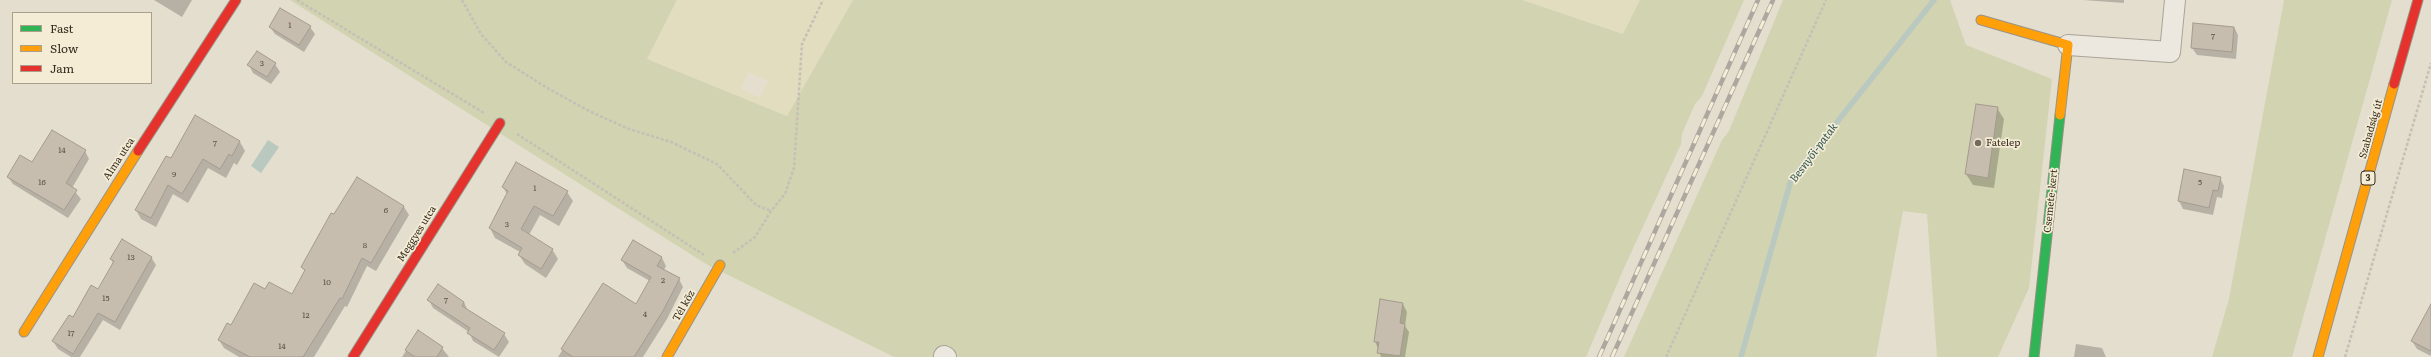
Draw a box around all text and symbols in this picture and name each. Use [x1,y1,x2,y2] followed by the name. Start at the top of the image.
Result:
[12,12,152,84] legend
[50,19,73,37] text: Fast
[288,21,292,31] house number: 1
[2211,32,2215,42] house number: 7
[50,39,78,57] text: Slow
[50,59,74,77] text: Jam
[260,59,264,69] house number: 3
[2357,98,2385,160] street label: Szabadság út
[1787,121,1841,185] water label: Besnyői-patak
[101,136,137,182] street label: Alma utca
[1986,137,2020,149] place label: Fatelep
[1973,138,1983,148] marker: Fatelep
[213,139,217,149] house number: 7
[58,146,66,156] house number: 14
[2042,169,2060,233] street label: Csemete-kert
[172,170,176,180] house number: 9
[2361,171,2375,185] road number: 3
[38,178,46,188] house number: 16
[2198,178,2202,188] house number: 5
[533,184,537,194] house number: 1
[395,204,439,264] street label: Meggyes utca
[384,206,388,216] house number: 6
[505,220,509,230] house number: 3
[363,241,367,251] house number: 8
[127,253,135,263] house number: 13
[661,276,665,286] house number: 2
[323,278,331,288] house number: 10
[670,288,698,324] street label: Tél köz
[102,294,110,304] house number: 15
[444,296,448,306] house number: 7
[643,310,647,320] house number: 4
[302,311,310,321] house number: 12
[67,329,75,339] house number: 17
[278,342,286,352] house number: 14

